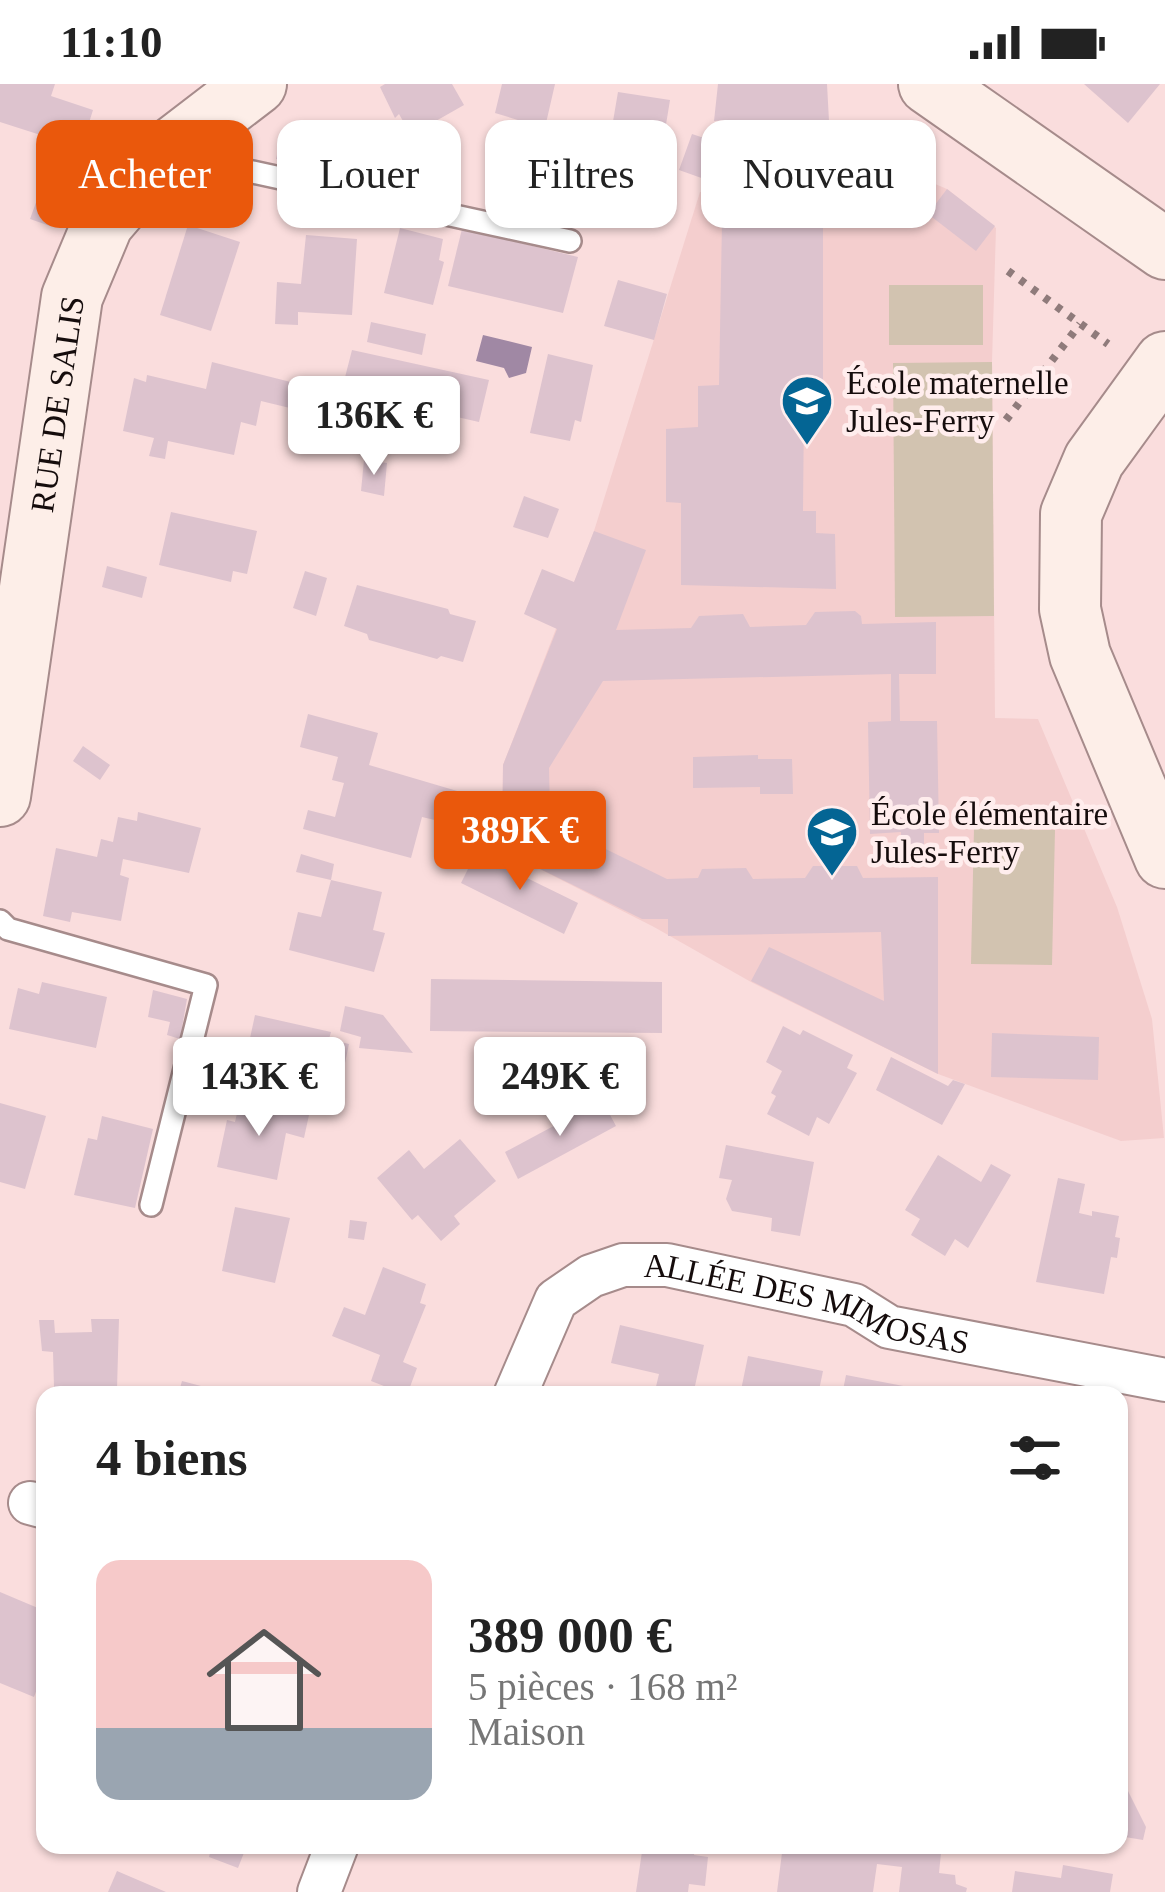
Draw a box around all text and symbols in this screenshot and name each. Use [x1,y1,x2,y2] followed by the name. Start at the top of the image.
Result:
[60,17,163,67] text: 11:10
[36,120,253,228] chip: Acheter
[277,120,461,228] chip: Louer
[485,120,677,228] chip: Filtres
[701,120,936,228] chip: Nouveau
[24,294,91,515] street label: RUE DE SALIS
[846,365,1069,439] place label: École maternelle Jules-Ferry
[779,373,835,447] school or university icon: École maternelle Jules-Ferry
[276,376,472,478] pin: 136K €
[315,393,433,436] text: 136K €
[422,791,618,893] pin: 389K €
[871,796,1108,870] place label: École élémentaire Jules-Ferry
[804,804,860,878] school or university icon: École élémentaire Jules-Ferry
[461,808,579,851] text: 389K €
[161,1037,357,1139] pin: 143K €
[462,1037,658,1139] pin: 249K €
[200,1054,318,1097] text: 143K €
[501,1054,619,1097] text: 249K €
[644,1248,972,1361] street label: ALLÉE DES MIMOSAS
[1002,1425,1068,1491] icon: filters
[96,1430,248,1486] text: 4 biens
[468,1607,672,1663] text: 389 000 €
[192,1608,336,1752] icon: home
[468,1665,737,1708] text: 5 pièces · 168 m²
[468,1710,585,1753] text: Maison

